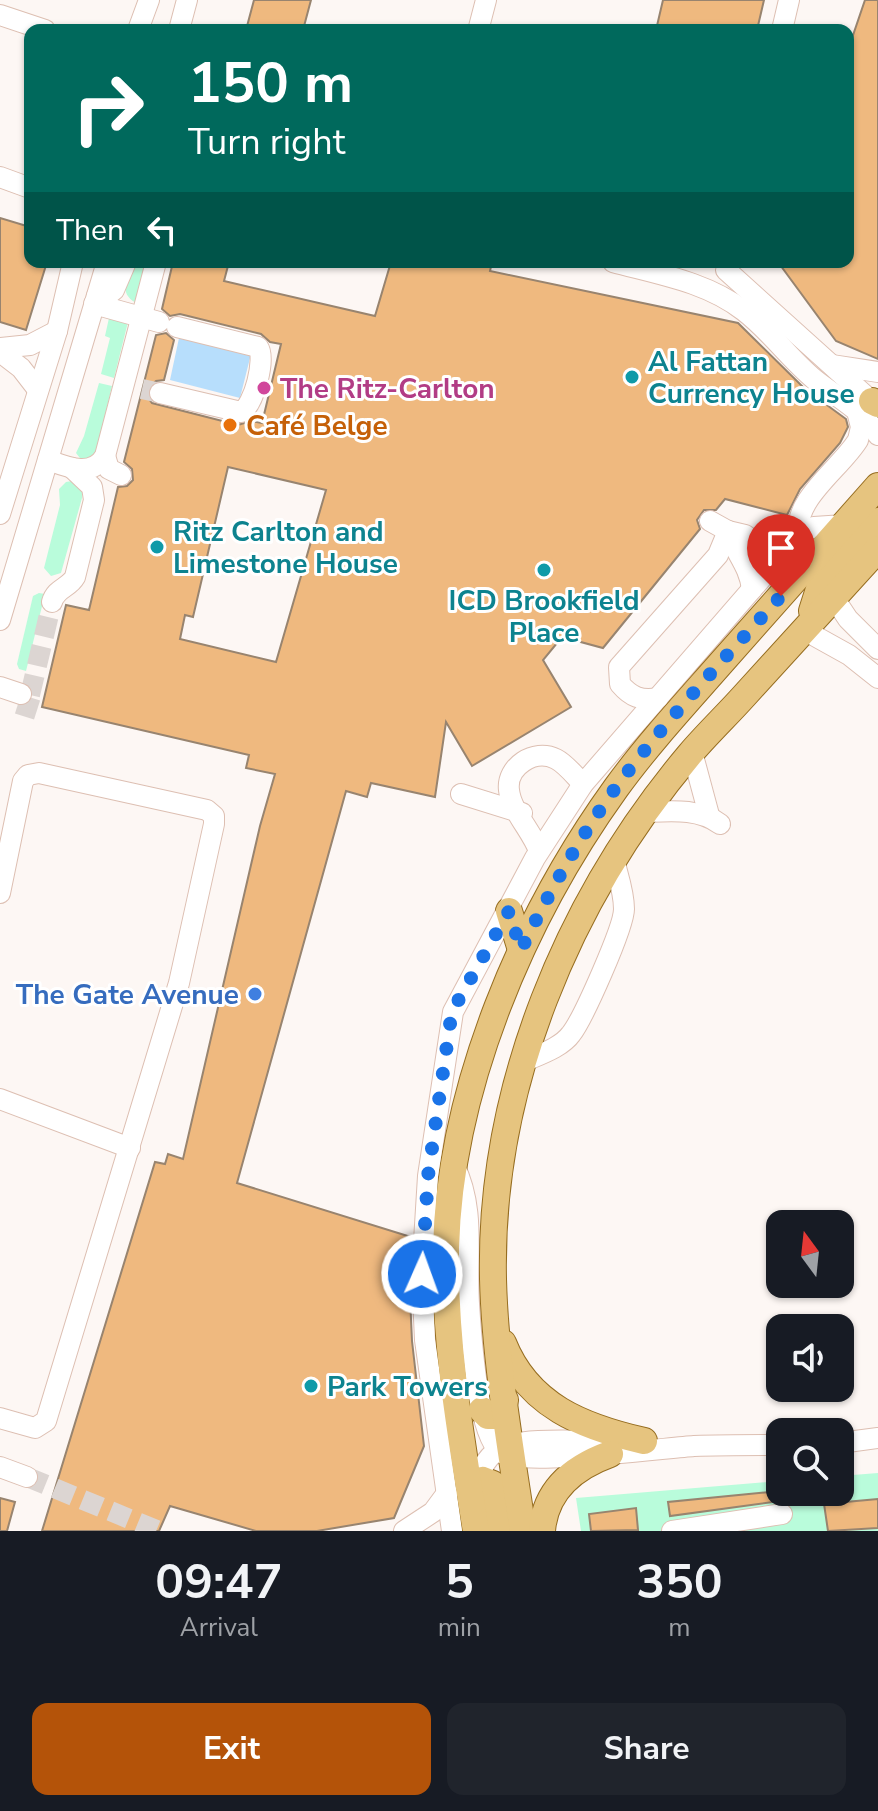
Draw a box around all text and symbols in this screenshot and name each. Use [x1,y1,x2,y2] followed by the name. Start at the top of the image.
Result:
[188,45,353,122] text: 150 m
[56,56,160,160] icon: right
[188,118,345,167] text: Turn right
[140,208,184,252] icon: left
[56,210,124,251] text: Then
[648,343,855,413] place label: Al Fattan Currency House
[623,368,641,386] marker: Al Fattan Currency House
[280,370,495,408] place label: The Ritz-Carlton
[255,379,273,397] marker: The Ritz-Carlton
[246,407,388,445] place label: Café Belge
[221,416,239,434] marker: Café Belge
[173,513,398,583] place label: Ritz Carlton and Limestone House
[747,514,815,596] pin
[759,526,803,570] icon: arrive
[148,538,166,556] marker: Ritz Carlton and Limestone House
[535,561,553,579] marker: ICD Brookfield Place
[449,582,639,652] place label: ICD Brookfield Place
[16,976,239,1014] place label: The Gate Avenue
[246,985,264,1003] marker: The Gate Avenue
[766,1210,854,1298] north arrow
[766,1210,854,1506] map controls
[380,1232,464,1316] position arrow
[766,1314,854,1402] button: sound
[327,1368,488,1406] place label: Park Towers
[302,1377,320,1395] marker: Park Towers
[766,1418,854,1506] button: search
[155,1549,282,1615] text: 09:47
[445,1549,474,1615] text: 5
[636,1549,723,1615] text: 350
[180,1610,258,1645] text: Arrival
[438,1610,481,1645] text: min
[668,1610,691,1645] text: m
[32,1703,431,1795] button: Exit
[447,1703,846,1795] button: Share

